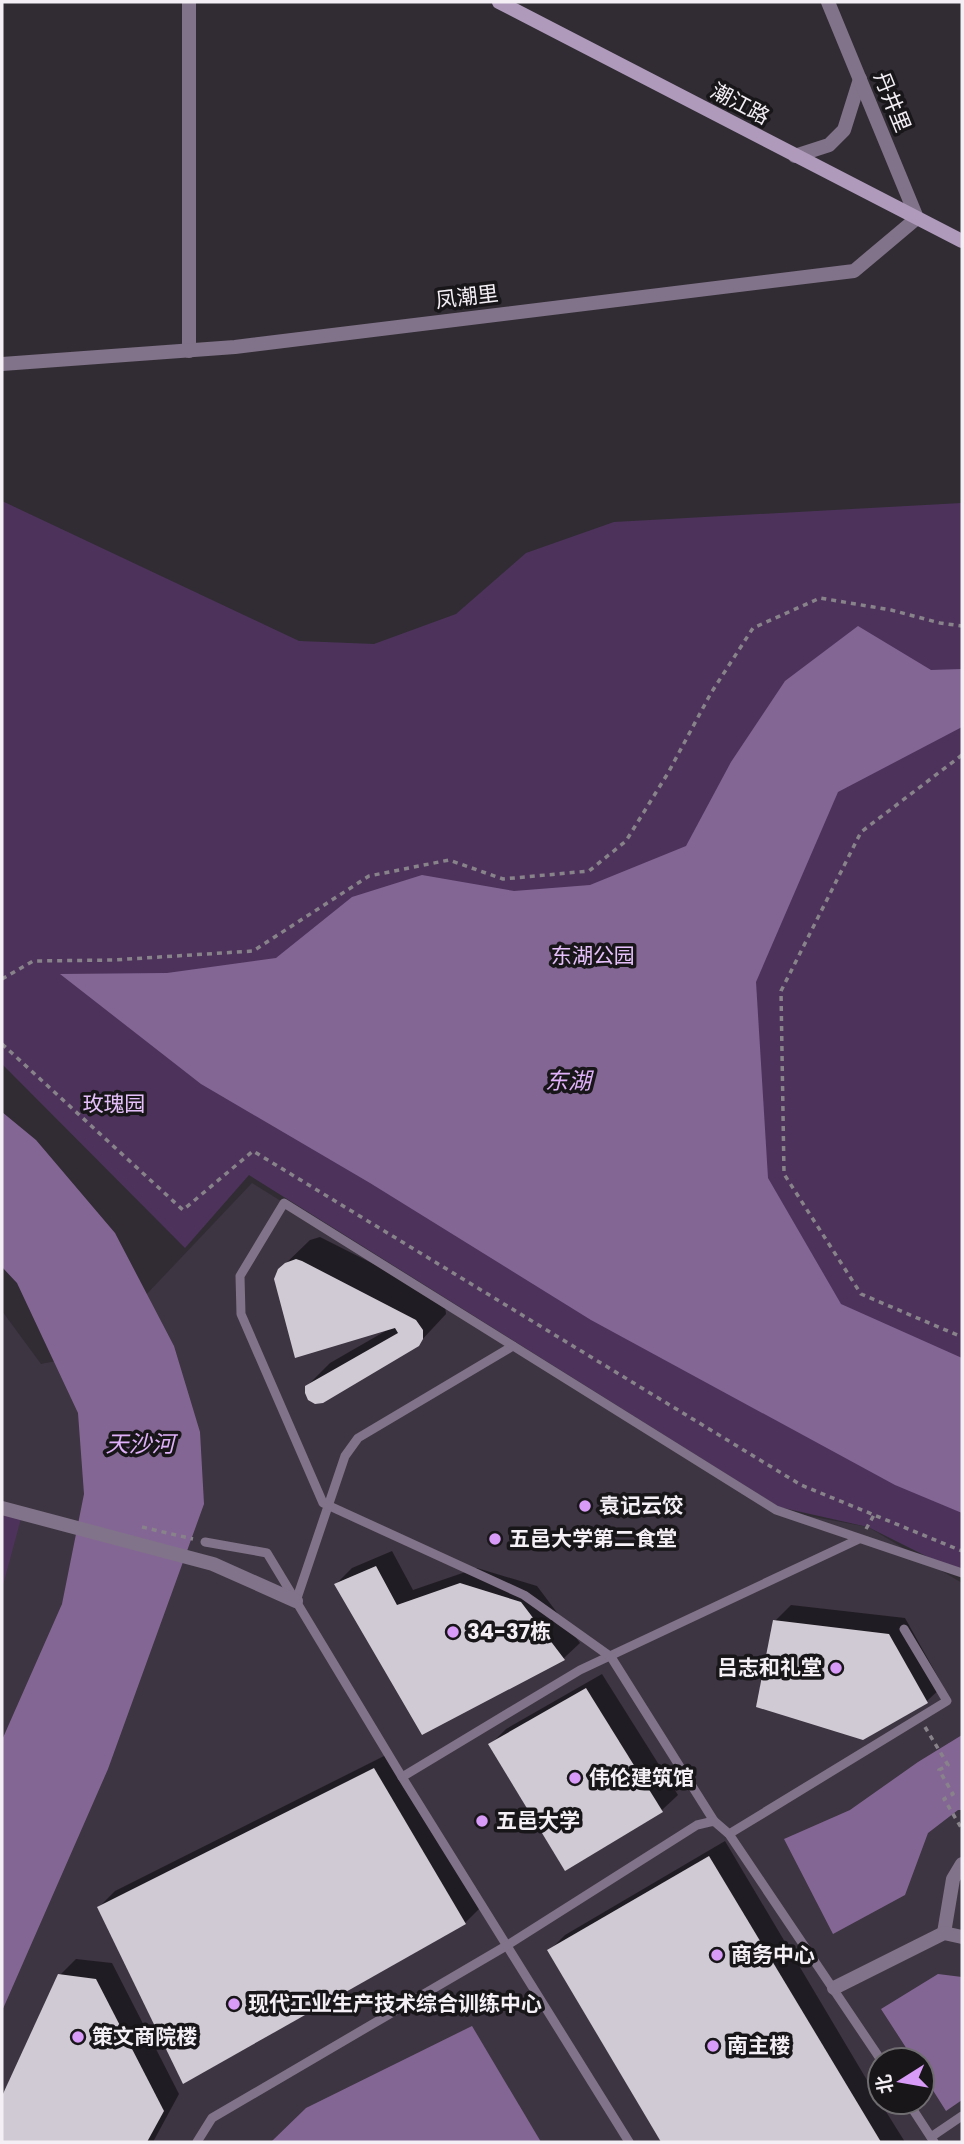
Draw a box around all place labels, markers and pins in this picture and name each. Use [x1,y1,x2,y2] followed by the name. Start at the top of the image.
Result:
[599,1491,683,1520] place label: 袁记云饺
[577,1498,593,1514] marker: 袁记云饺
[509,1524,677,1553] place label: 五邑大学第二食堂
[487,1531,503,1547] marker: 五邑大学第二食堂
[467,1617,551,1646] place label: 34-37栋
[445,1624,461,1640] marker: 34-37栋
[717,1653,822,1682] place label: 吕志和礼堂
[828,1660,844,1676] marker: 吕志和礼堂
[589,1763,694,1792] place label: 伟伦建筑馆
[567,1770,583,1786] marker: 伟伦建筑馆
[496,1806,580,1835] place label: 五邑大学
[474,1813,490,1829] marker: 五邑大学
[731,1940,815,1969] place label: 商务中心
[709,1947,725,1963] marker: 商务中心
[248,1989,542,2018] place label: 现代工业生产技术综合训练中心
[226,1996,242,2012] marker: 现代工业生产技术综合训练中心
[92,2022,197,2051] place label: 策文商院楼
[70,2029,86,2045] marker: 策文商院楼
[727,2031,790,2060] place label: 南主楼
[705,2038,721,2054] marker: 南主楼

